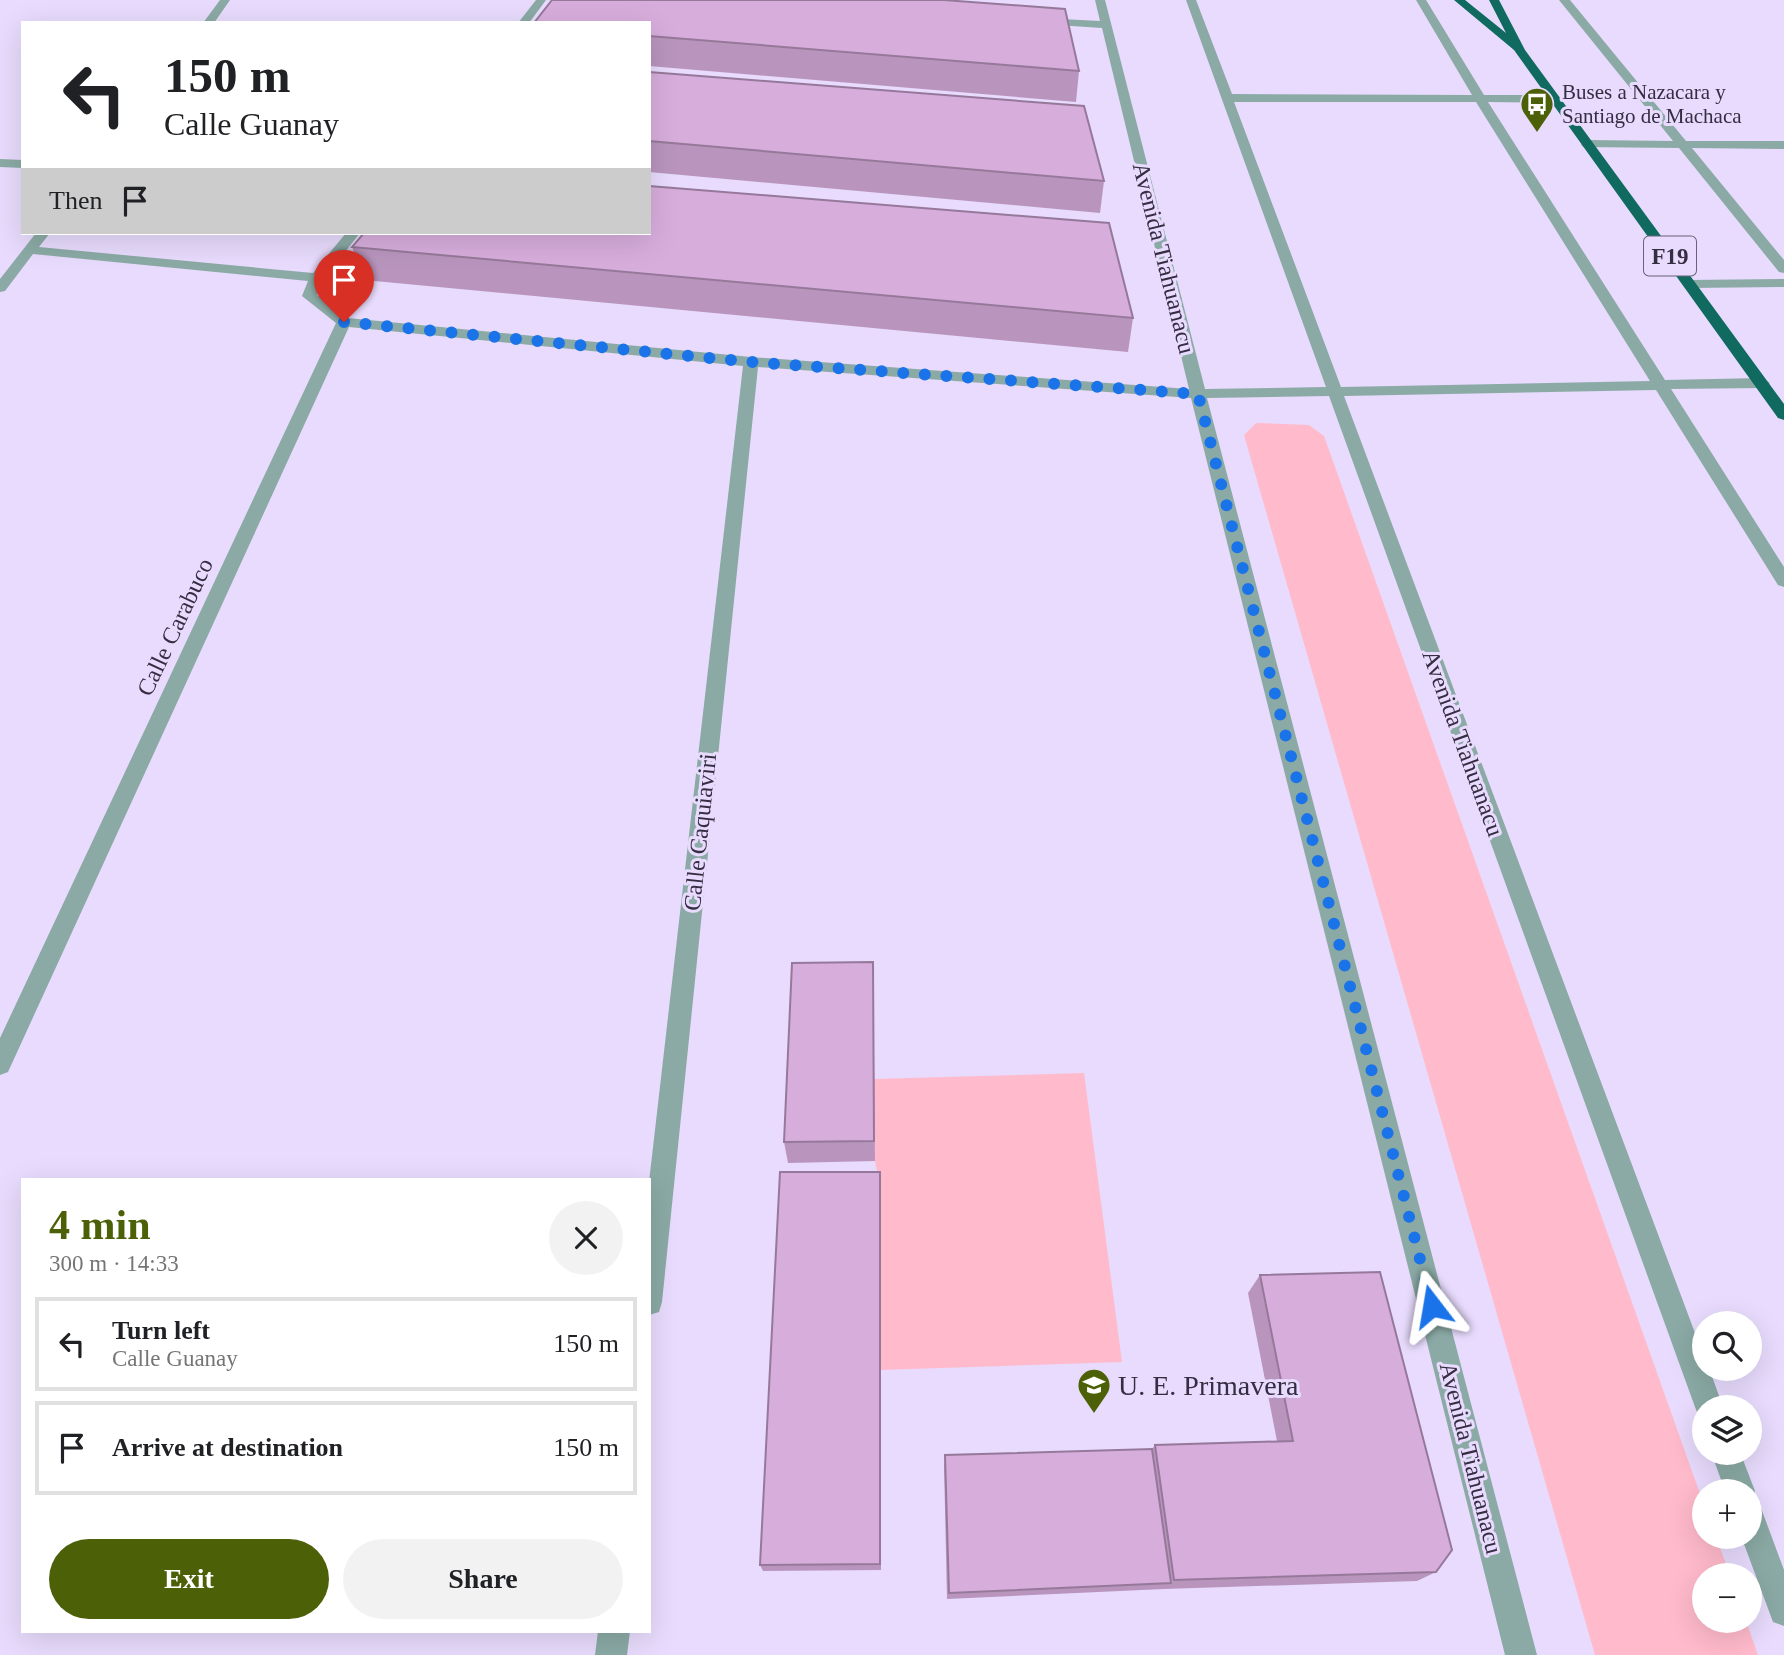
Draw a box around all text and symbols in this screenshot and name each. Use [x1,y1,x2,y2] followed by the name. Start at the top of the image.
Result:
[164,48,291,103] text: 150 m
[49,49,140,140] icon: left
[1562,80,1742,128] place label: Buses a Nazacara y Santiago de Machaca
[1518,85,1556,134] bus stop icon: Buses a Nazacara y Santiago de Machaca
[164,106,339,142] text: Calle Guanay
[1128,160,1200,356] street label: Avenida Tiahuanacu
[116,182,154,220] icon: arrive
[49,186,102,215] text: Then
[1644,236,1696,276] road number: F19
[314,250,374,322] pin
[325,261,363,299] icon: arrive
[132,554,218,700] street label: Calle Carabuco
[1417,646,1509,840] street label: Avenida Tiahuanacu
[679,752,721,912] street label: Calle Caquiaviri
[549,1201,623,1275] button: close
[49,1202,151,1248] text: 4 min
[49,1251,179,1276] text: 300 m · 14:33
[1395,1269,1469,1343] position arrow
[1692,1311,1762,1633] map controls
[1692,1311,1762,1381] button: search
[112,1316,210,1345] text: Turn left
[53,1325,91,1363] icon: left
[553,1329,619,1358] text: 150 m
[112,1346,238,1371] text: Calle Guanay
[1435,1360,1507,1556] street label: Avenida Tiahuanacu
[1075,1366,1113,1415] school or university icon: U. E. Primavera
[1118,1370,1299,1401] place label: U. E. Primavera
[1692,1395,1762,1465] button: layers
[53,1429,91,1467] icon: arrive
[112,1433,343,1462] text: Arrive at destination
[553,1433,619,1462] text: 150 m
[1692,1479,1762,1549] button: +
[49,1539,329,1619] button: Exit
[343,1539,623,1619] button: Share
[1692,1563,1762,1633] button: −

